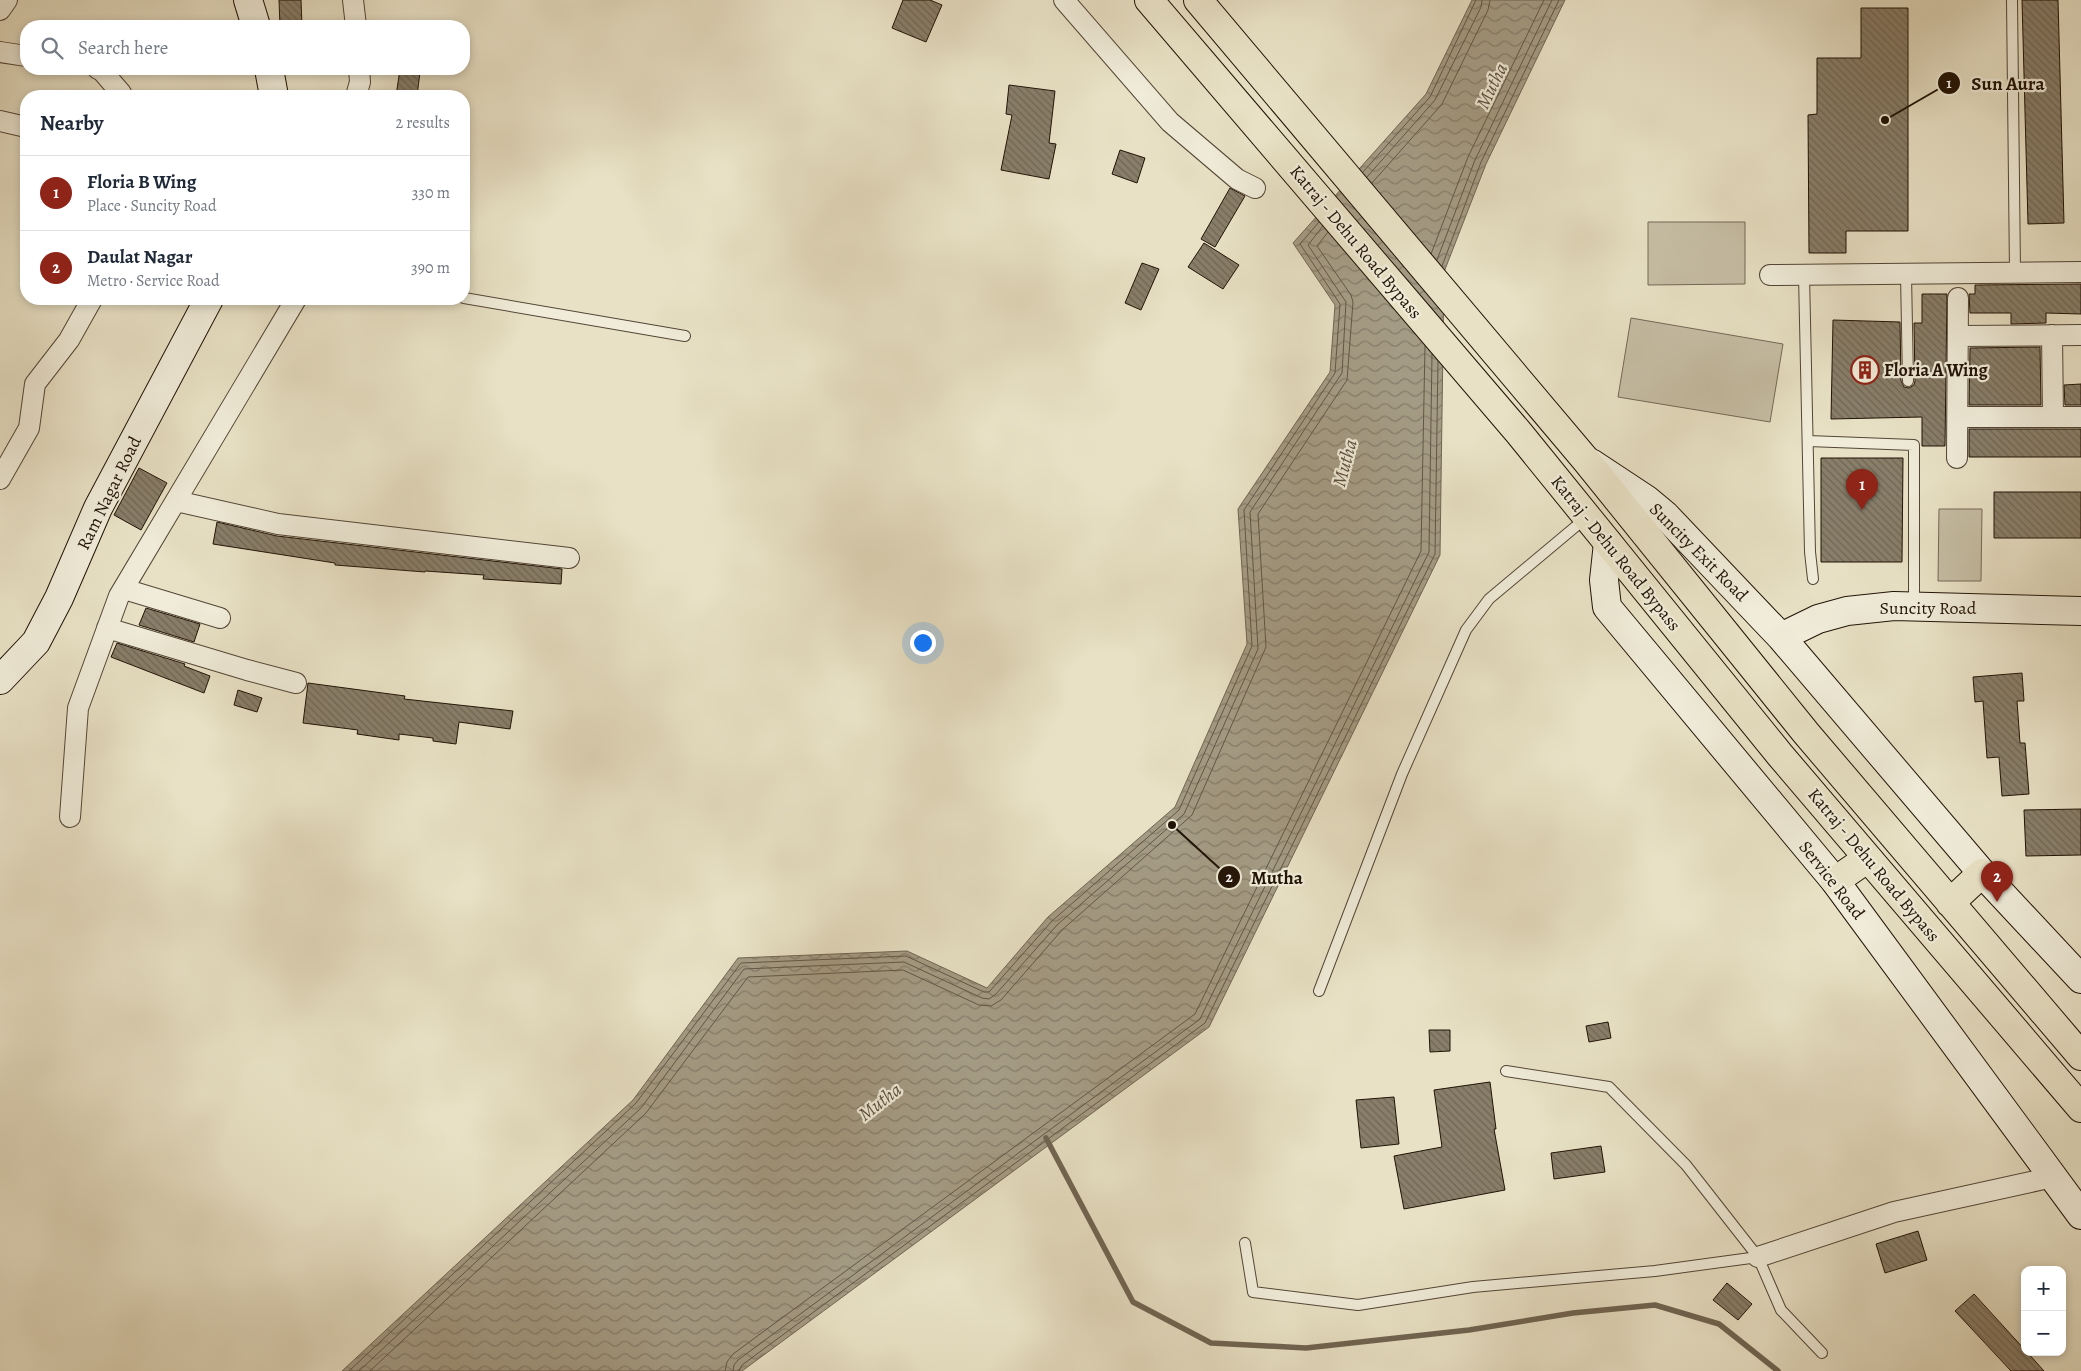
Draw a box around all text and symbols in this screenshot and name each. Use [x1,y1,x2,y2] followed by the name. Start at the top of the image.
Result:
[20,20,470,75] search box
[38,34,66,62] icon: search
[78,35,168,61] text: Search here
[1470,59,1514,113] water label: Mutha
[1936,66,2055,100] callout: Sun Aura
[1971,71,2045,97] text: Sun Aura
[1946,73,1952,93] text: 1
[40,109,103,137] text: Nearby
[395,112,450,134] text: 2 results
[1284,160,1428,324] street label: Katraj - Dehu Road Bypass
[87,169,196,195] text: Floria B Wing
[53,182,59,204] text: 1
[412,182,450,204] text: 330 m
[87,195,217,217] text: Place · Suncity Road
[87,244,193,270] text: Daulat Nagar
[52,257,60,279] text: 2
[411,257,450,279] text: 390 m
[87,270,220,292] text: Metro · Service Road
[1850,355,1880,385] building icon: Floria A Wing
[1884,358,1988,382] place label: Floria A Wing
[71,432,147,554] street label: Ram Nagar Road
[1326,436,1364,489] water label: Mutha
[1846,469,1878,510] pin: 1
[1546,470,1686,636] street label: Katraj - Dehu Road Bypass
[1644,497,1754,607] street label: Suncity Exit Road
[1880,596,1977,620] street label: Suncity Road
[910,630,936,656] your location
[1802,783,1946,947] street label: Katraj - Dehu Road Bypass
[1794,836,1871,925] street label: Service Road
[1216,860,1313,894] callout: Mutha
[1981,861,2013,902] pin: 2
[1251,865,1304,891] text: Mutha
[1225,867,1233,887] text: 2
[853,1077,907,1127] water label: Mutha
[2021,1266,2066,1356] map controls
[2021,1266,2066,1311] button: +
[2021,1311,2066,1356] button: −

